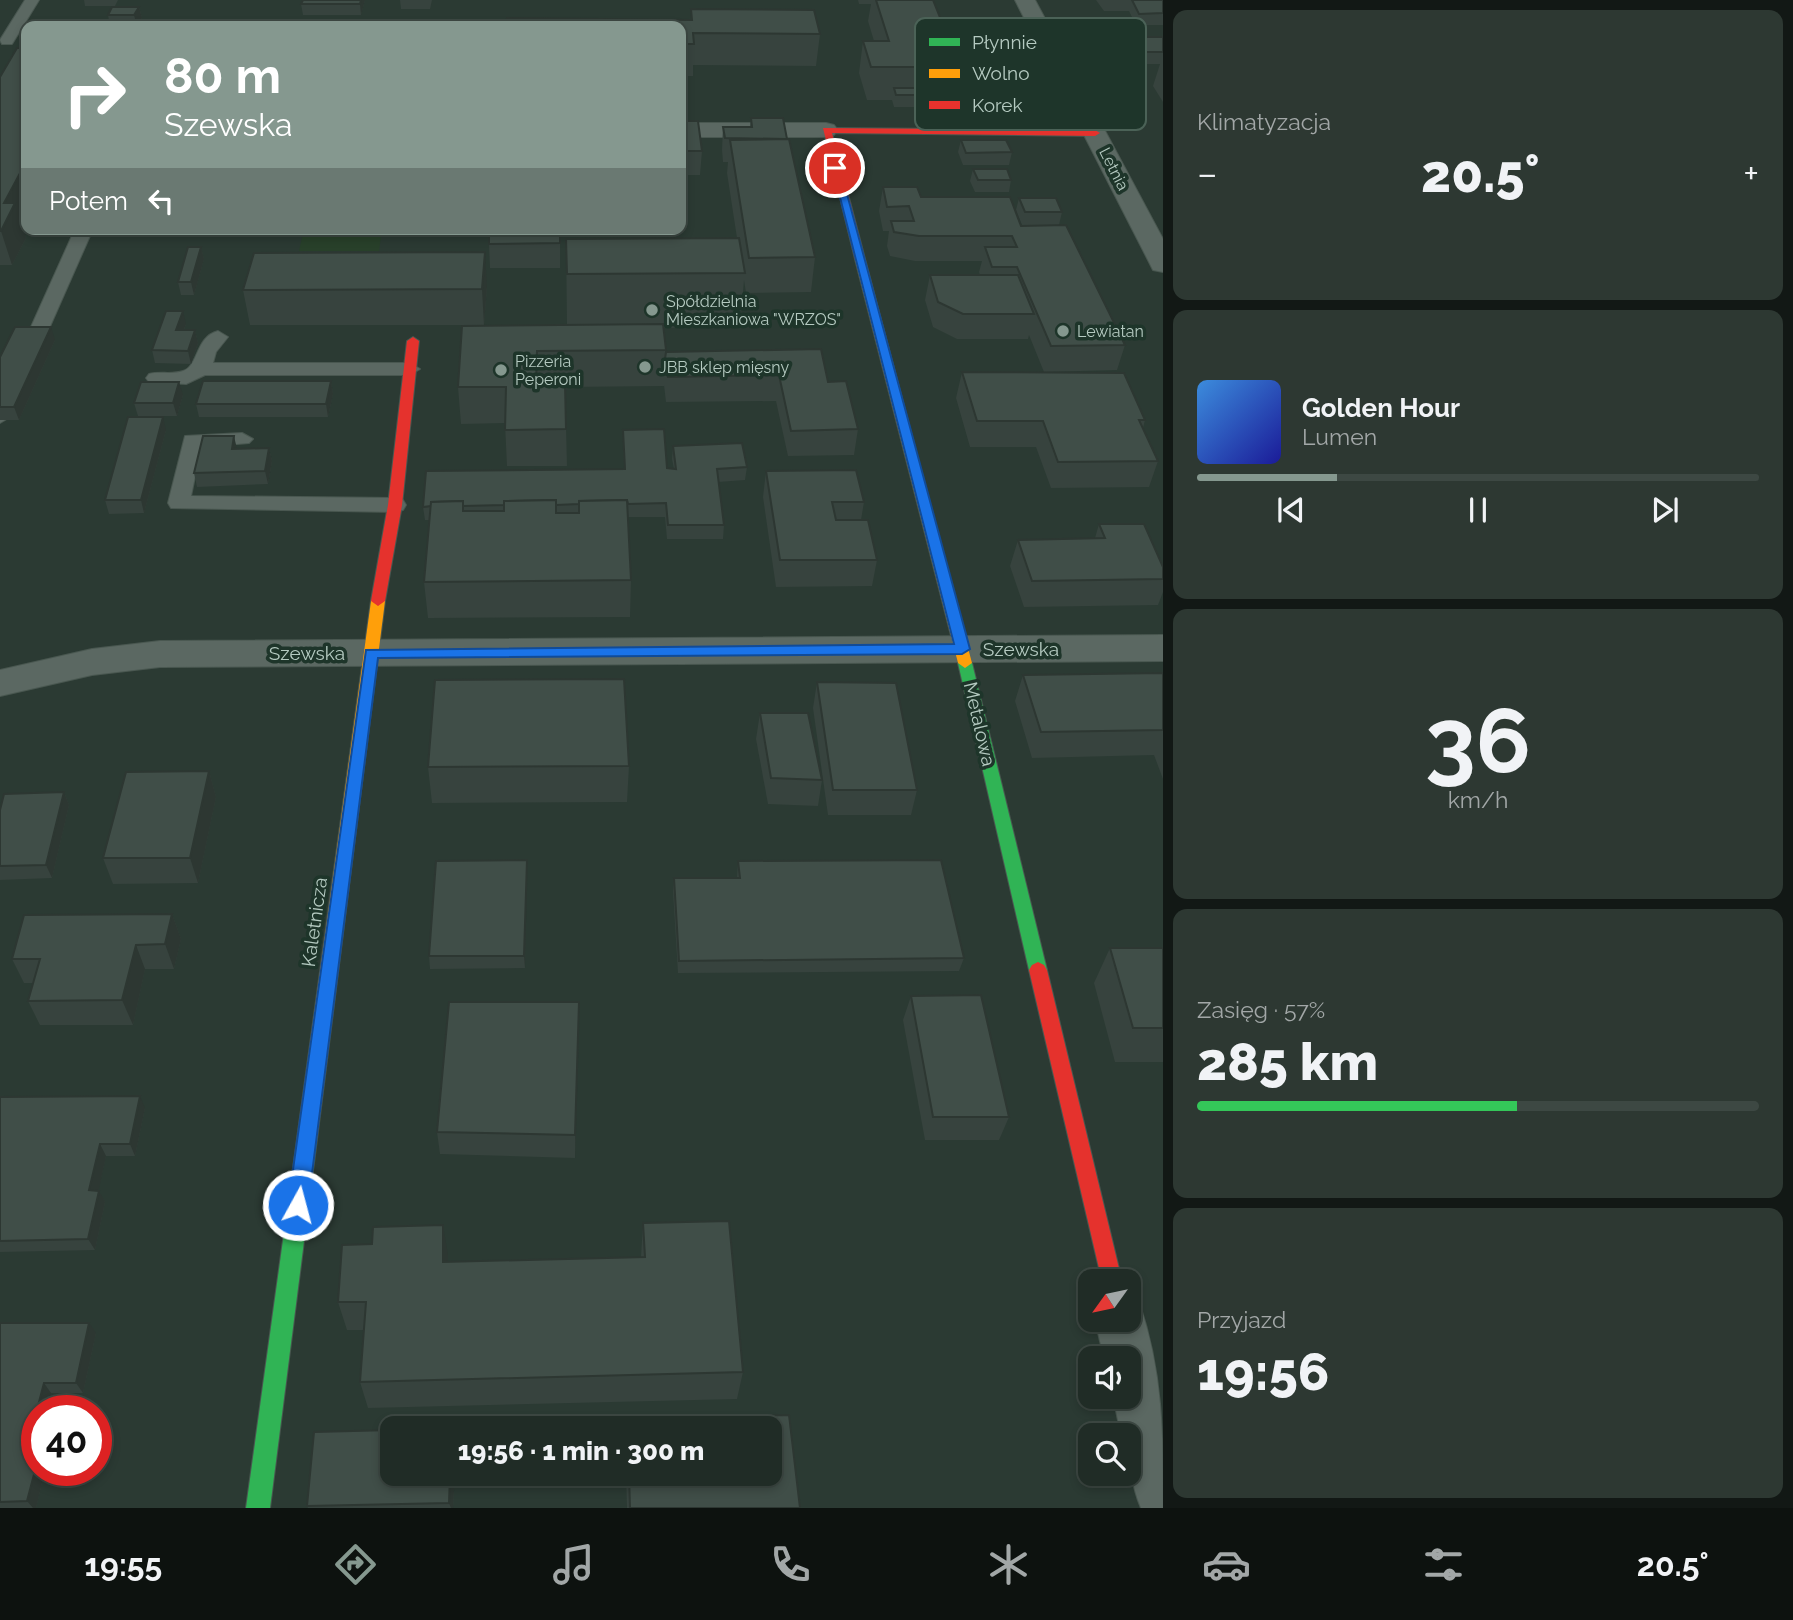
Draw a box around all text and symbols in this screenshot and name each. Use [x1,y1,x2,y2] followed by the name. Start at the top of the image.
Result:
[915,18,1146,130] legend
[972,31,1037,53] text: Płynnie
[164,47,281,104] text: 80 m
[49,49,140,140] icon: right
[972,62,1029,84] text: Wolno
[972,94,1023,116] text: Korek
[164,106,293,143] text: Szewska
[1197,108,1331,135] text: Klimatyzacja
[805,138,865,198] pin
[1421,143,1540,204] text: 20.5°
[1095,144,1133,194] street label: Letnia
[816,149,854,187] icon: arrive
[1197,151,1217,196] text: −
[1743,151,1759,196] text: +
[142,182,180,220] icon: left
[49,186,128,216] text: Potem
[666,292,841,329] place label: Spółdzielnia Mieszkaniowa "WRZOS"
[644,302,660,318] marker: Spółdzielnia Mieszkaniowa "WRZOS"
[1077,322,1144,341] place label: Lewiatan
[1055,323,1071,339] marker: Lewiatan
[515,352,581,389] place label: Pizzeria Peperoni
[659,358,789,377] place label: JBB sklep mięsny
[637,359,653,375] marker: JBB sklep mięsny
[493,362,509,378] marker: Pizzeria Peperoni
[1302,393,1460,423] text: Golden Hour
[1302,423,1377,450] text: Lumen
[1272,491,1310,529] icon: previous
[1459,491,1497,529] icon: pause
[1646,491,1684,529] icon: next
[983,638,1059,660] street label: Szewska
[269,642,345,664] street label: Szewska
[960,680,1000,768] street label: Metalowa
[1425,687,1531,794] text: 36
[1448,786,1508,813] text: km/h
[297,876,331,968] street label: Kaletnicza
[1197,996,1325,1023] text: Zasięg · 57%
[1197,1031,1378,1092] text: 285 km
[261,1168,335,1242] position arrow
[1078,1269,1141,1332] north arrow
[1078,1269,1141,1486] map controls
[1197,1306,1286,1333] text: Przyjazd
[1197,1341,1329,1402] text: 19:56
[1078,1346,1141,1409] button: sound
[21,1395,112,1486] speed limit sign: 40
[1078,1423,1141,1486] button: search
[458,1436,704,1466] text: 19:56 · 1 min · 300 m
[331,1540,380,1589] icon: directions
[549,1540,598,1589] icon: music
[766,1540,815,1589] icon: phone
[984,1540,1033,1589] icon: climate
[1202,1540,1251,1589] icon: car
[1419,1540,1468,1589] icon: filters
[84,1546,162,1583] text: 19:55
[1637,1546,1709,1583] text: 20.5°

